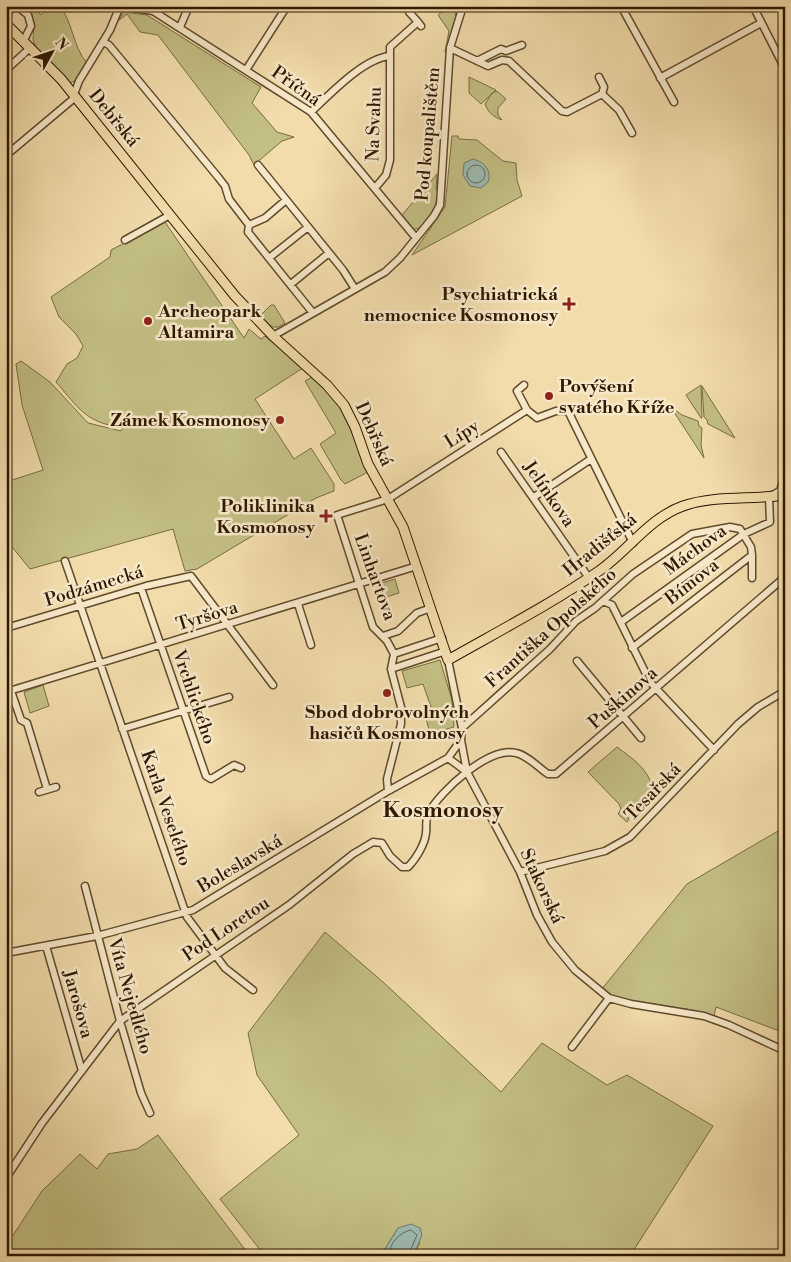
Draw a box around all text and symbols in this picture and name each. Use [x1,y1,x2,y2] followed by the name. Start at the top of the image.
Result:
[28,28,78,78] north arrow
[51,34,72,54] text: N
[267,61,326,112] street label: Příčná
[411,66,445,202] street label: Pod koupalištěm
[84,84,145,152] street label: Debřská
[361,85,387,162] street label: Na Svahu
[364,283,559,327] place label: Psychiatrická nemocnice Kosmonosy
[562,297,576,311] marker: Psychiatrická nemocnice Kosmonosy
[157,300,262,344] place label: Archeopark Altamira
[142,315,154,327] marker: Archeopark Altamira
[559,375,675,419] place label: Povýšení svatého Kříže
[543,390,555,402] marker: Povýšení svatého Kříže
[350,398,399,471] street label: Debřská
[111,409,271,432] place label: Zámek Kosmonosy
[274,414,286,426] marker: Zámek Kosmonosy
[440,414,484,453] street label: Lípy
[517,456,581,532] street label: Jelínkova
[216,495,316,539] place label: Poliklinika Kosmonosy
[558,508,642,582] street label: Hradišťská
[319,509,333,523] marker: Poliklinika Kosmonosy
[659,519,732,581] street label: Máchova
[349,530,402,624] street label: Linhartova
[660,553,724,611] street label: Bímova
[42,560,147,612] street label: Podzámecká
[480,563,622,693] street label: Františka Opolského
[173,595,241,636] street label: Tyršova
[167,646,221,747] street label: Vrchlického
[584,661,663,734] street label: Puškinova
[381,687,393,699] marker: Sbod dobrovolných hasičů Kosmonosy
[305,701,469,745] place label: Sbod dobrovolných hasičů Kosmonosy
[135,747,197,869] street label: Karla Veselého
[620,758,687,826] street label: Tesařská
[383,797,504,824] district label: Kosmonosy
[192,829,288,899] street label: Boleslavská
[515,845,570,928] street label: Stakorská
[178,891,275,967] street label: Pod Loretou
[102,934,158,1057] street label: Víta Nejedlého
[57,966,99,1042] street label: Jarošova

